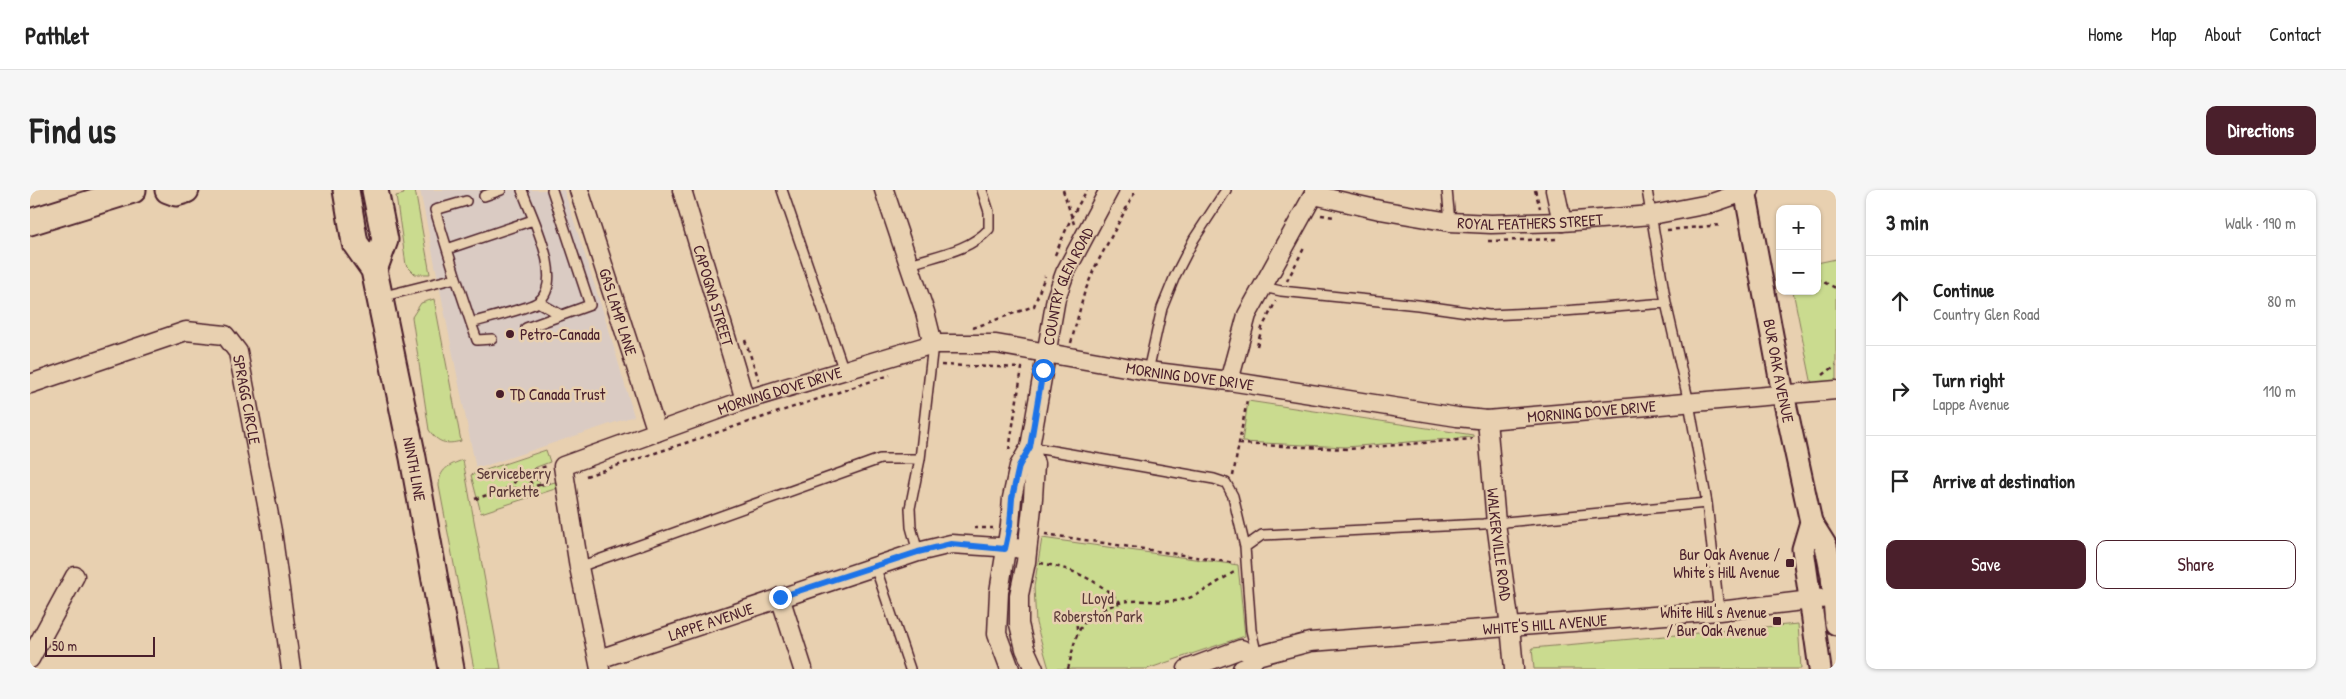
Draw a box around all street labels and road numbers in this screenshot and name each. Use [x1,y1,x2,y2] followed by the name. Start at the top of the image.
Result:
[1457,208,1604,235] street label: ROYAL FEATHERS STREET
[1037,223,1099,347] street label: COUNTRY GLEN ROAD
[688,242,739,349] street label: CAPOGNA STREET
[594,265,643,358] street label: GAS LAMP LANE
[1758,317,1800,425] street label: BUR OAK AVENUE
[228,353,266,446] street label: SPRAGG CIRCLE
[1124,356,1256,396] street label: MORNING DOVE DRIVE
[715,361,844,420] street label: MORNING DOVE DRIVE
[1526,395,1657,427] street label: MORNING DOVE DRIVE
[398,435,432,503] street label: NINTH LINE
[1482,487,1517,602] street label: WALKERVILLE ROAD
[666,597,756,646] street label: LAPPE AVENUE
[1482,609,1608,640] street label: WHITE'S HILL AVENUE

